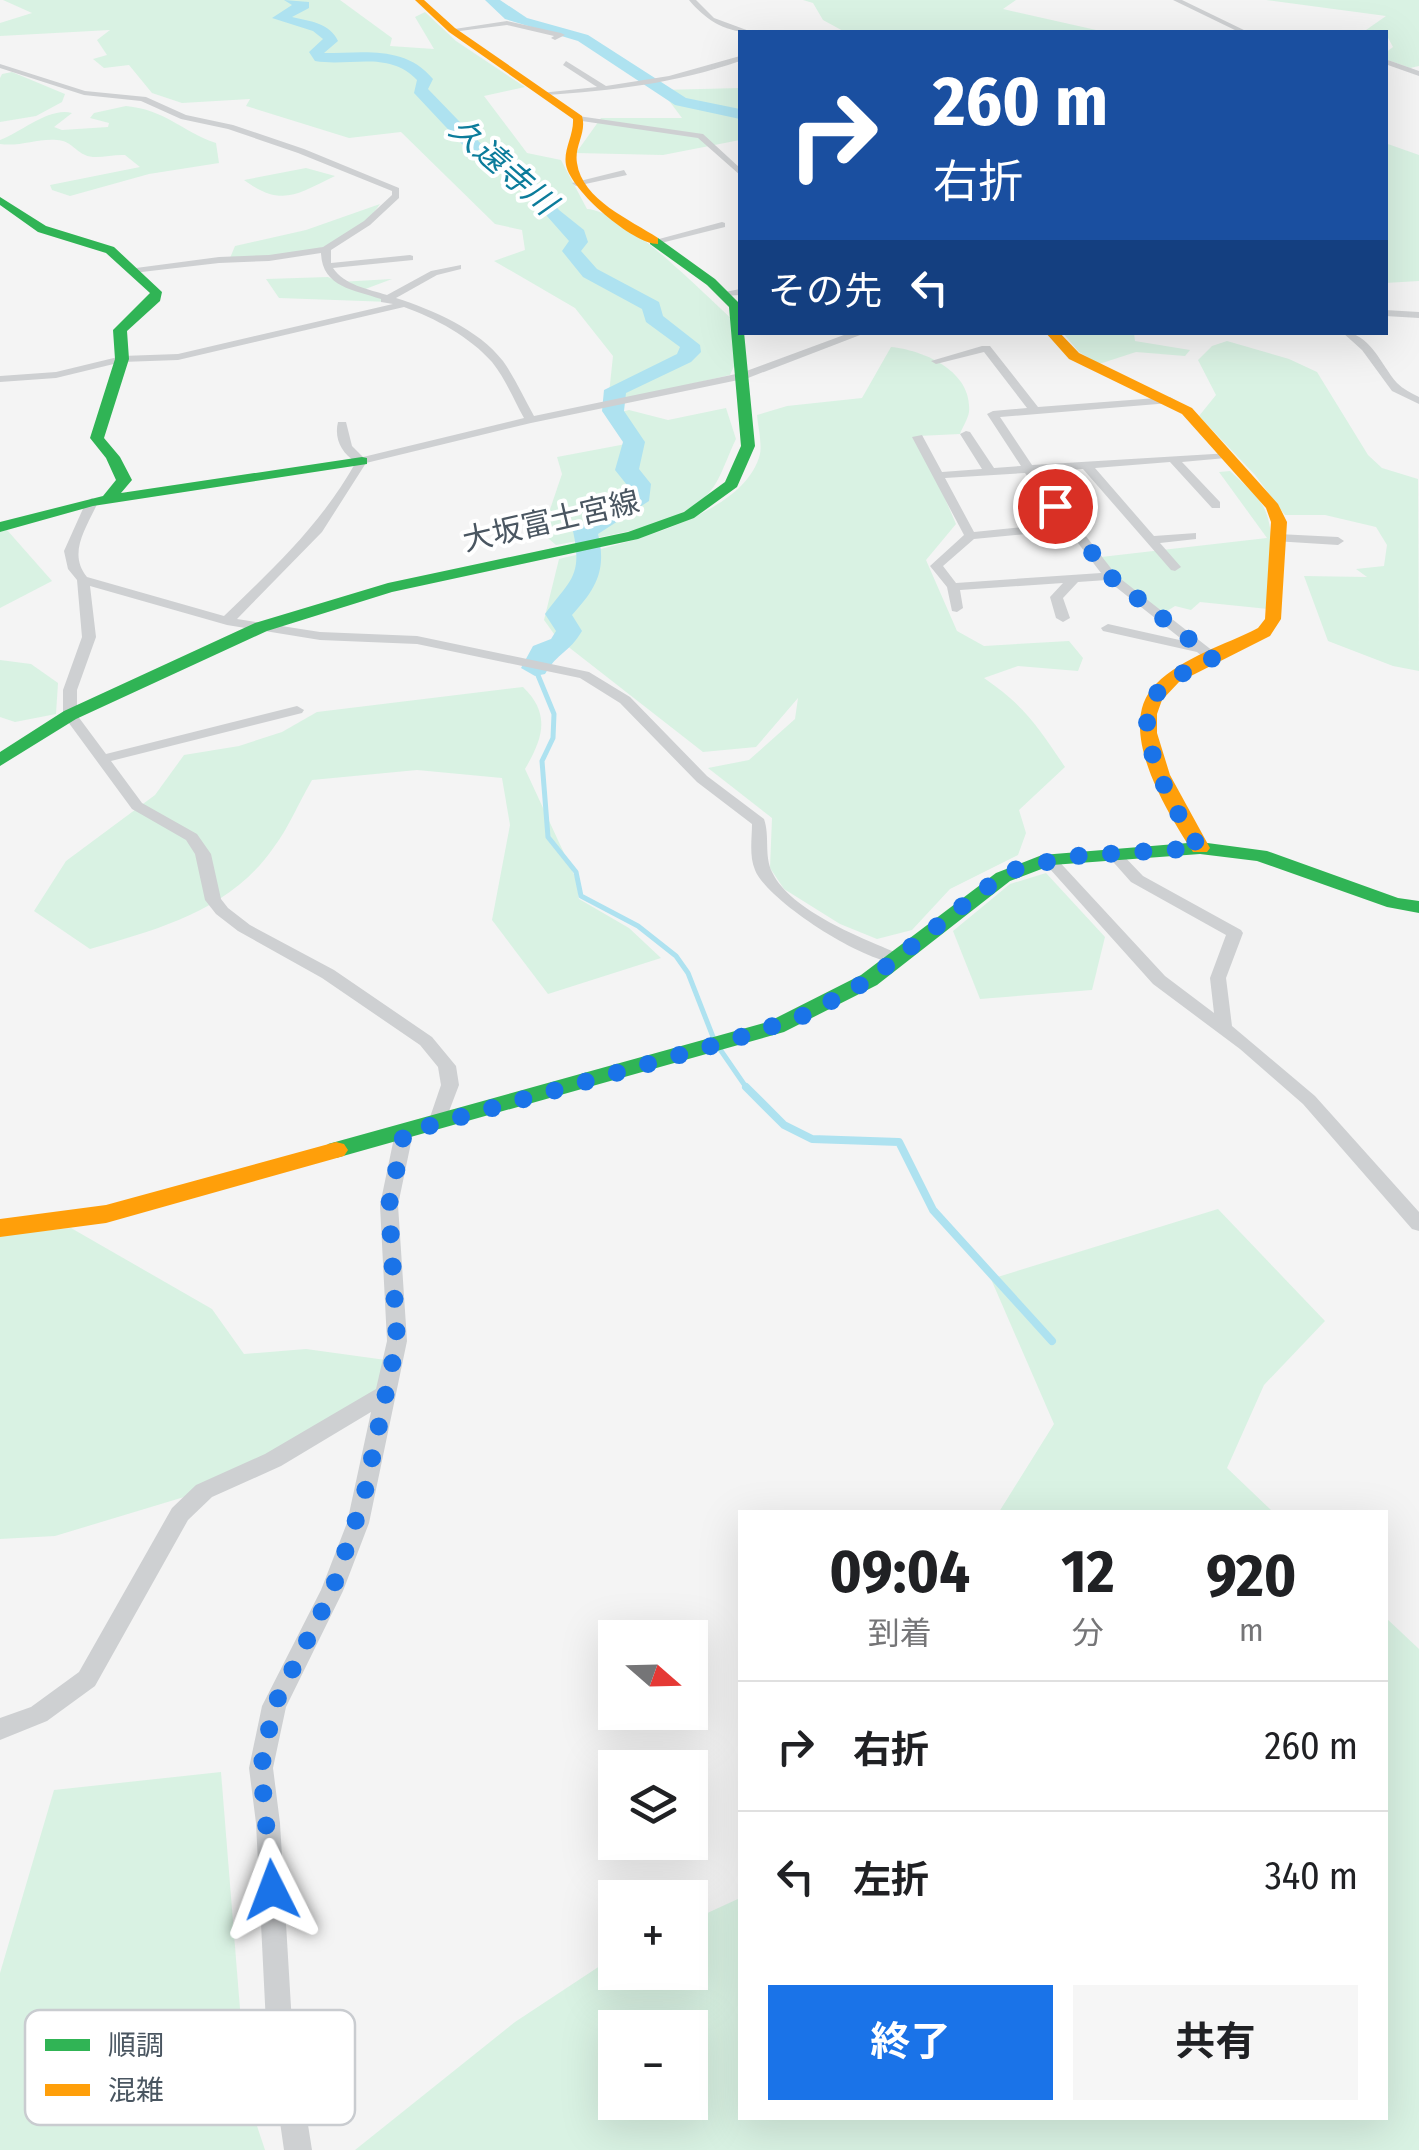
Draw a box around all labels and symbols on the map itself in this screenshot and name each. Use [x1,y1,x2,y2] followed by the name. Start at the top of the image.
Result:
[442,110,566,224] water label: 久遠寺川
[1013,464,1098,549] pin
[459,483,643,559] street label: 大坂富士宮線
[598,1620,708,1730] north arrow
[220,1838,324,1942] position arrow
[25,2010,355,2125] legend
[108,2029,164,2062] text: 順調
[108,2074,164,2107] text: 混雑

